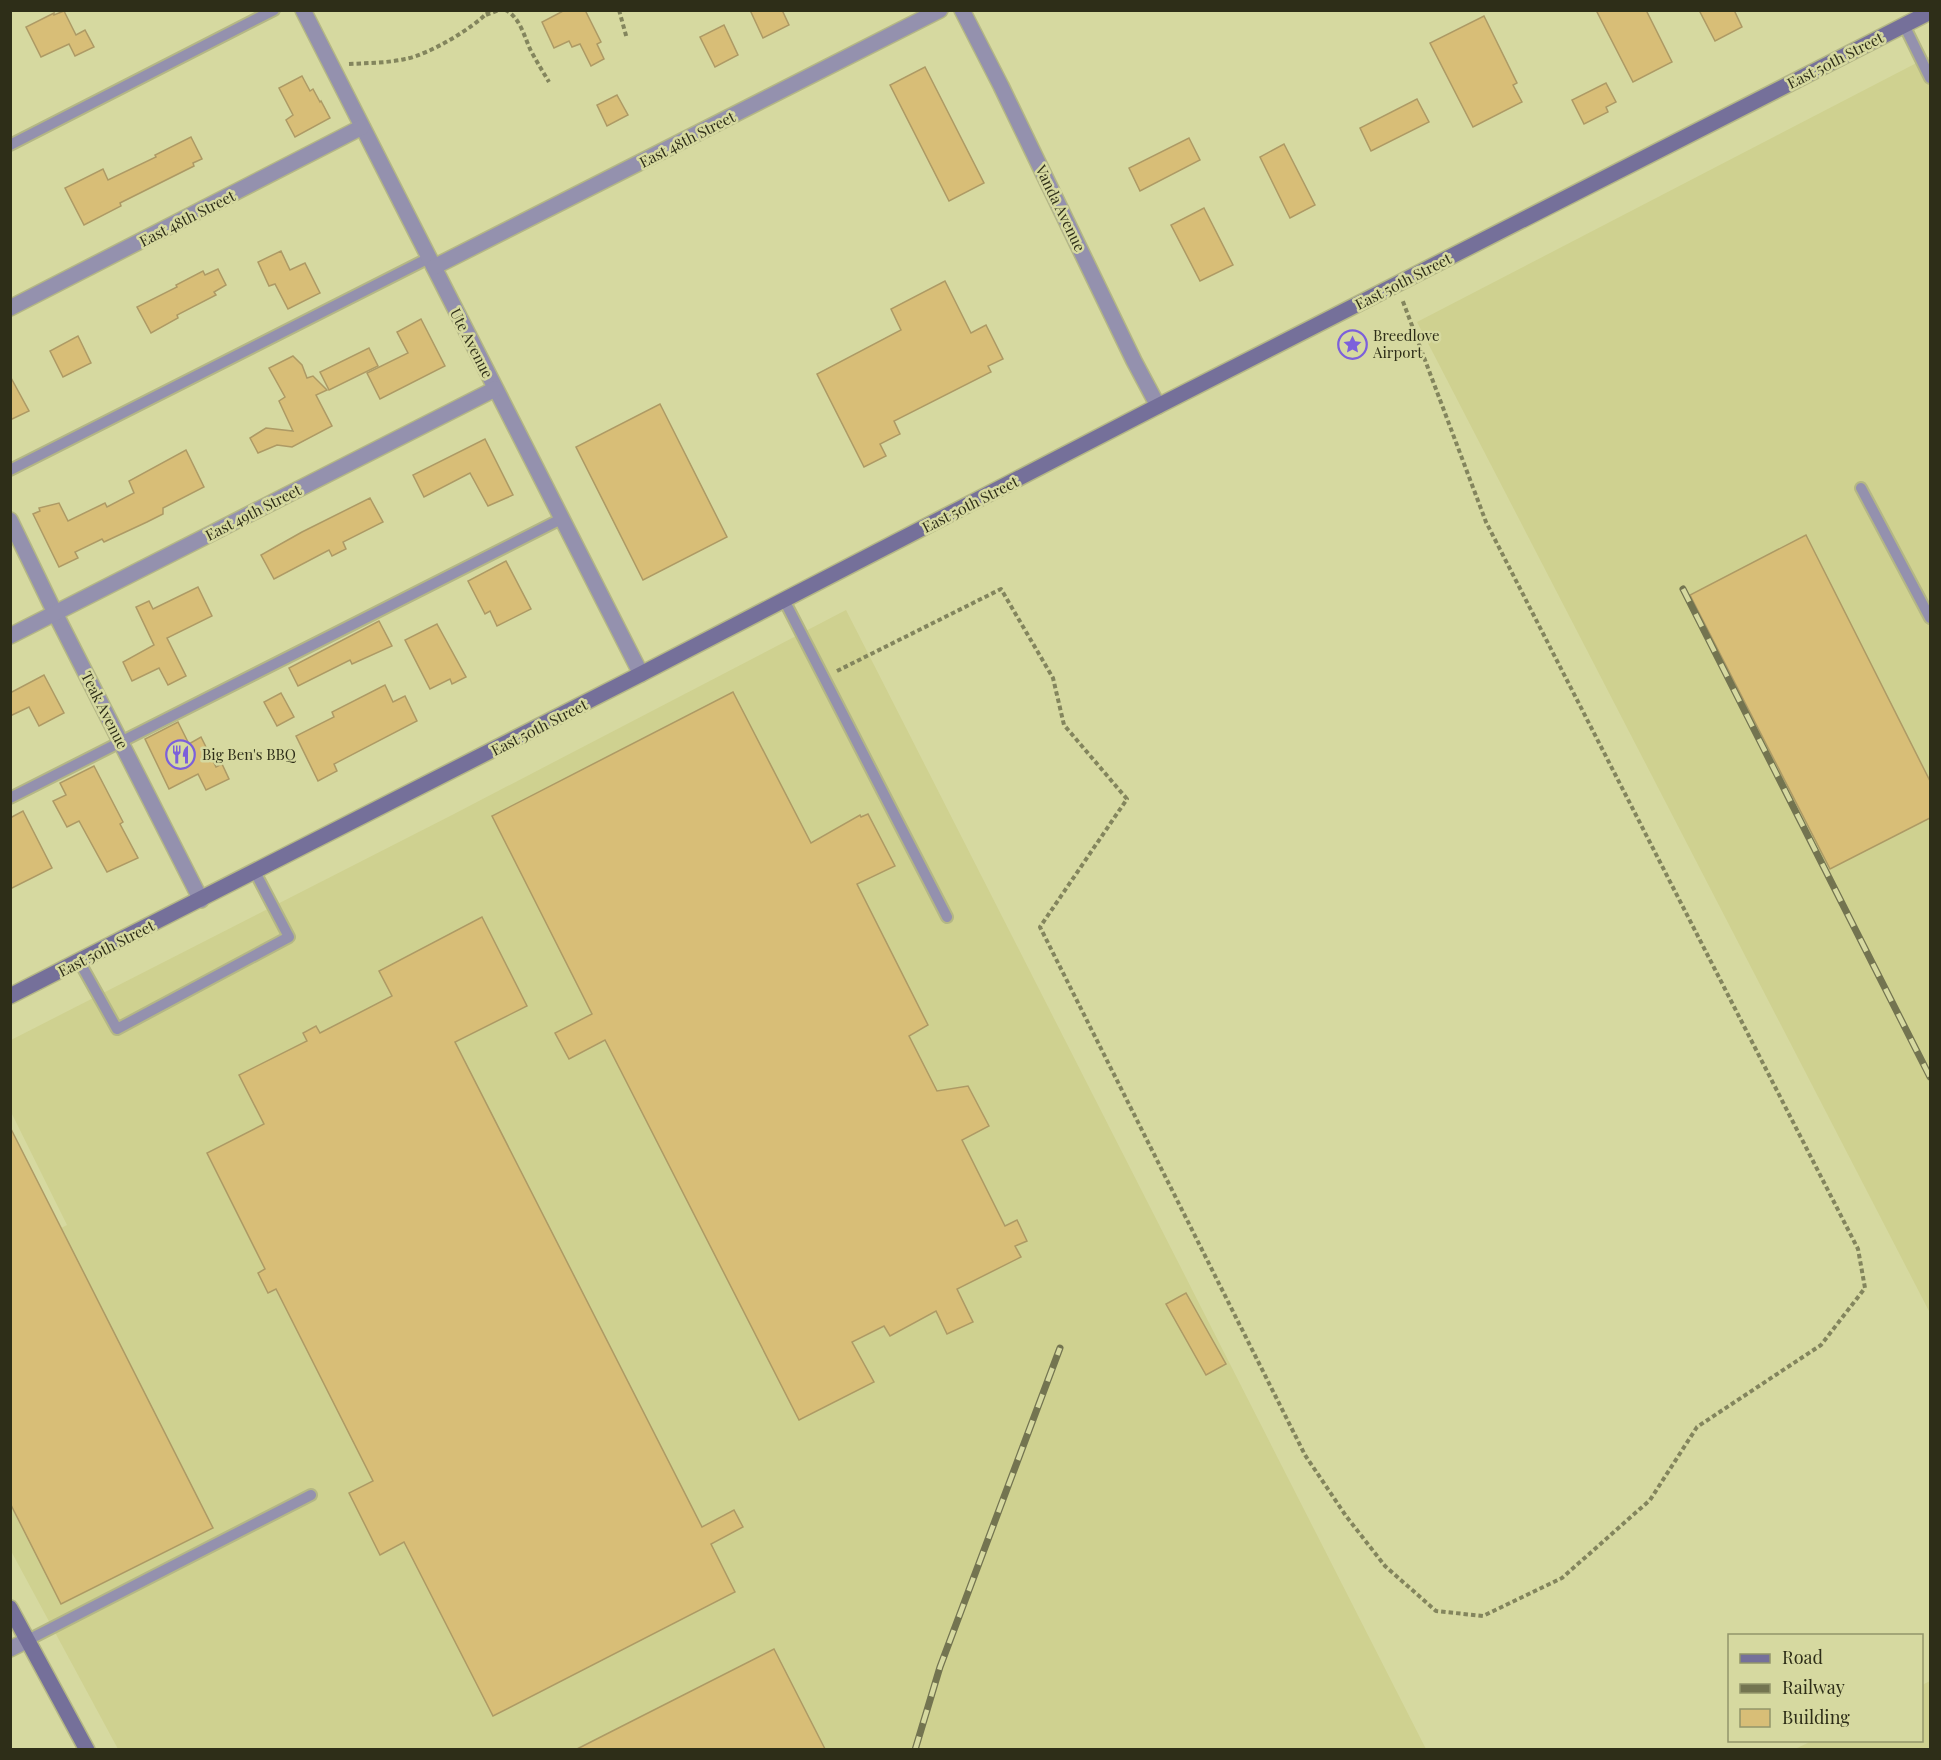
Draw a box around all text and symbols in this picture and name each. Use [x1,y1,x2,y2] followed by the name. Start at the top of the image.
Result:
[1783,27,1887,93] street label: East 50th Street
[636,106,739,172] street label: East 48th Street
[1031,161,1091,254] street label: Vanda Avenue
[136,185,239,251] street label: East 48th Street
[1351,248,1455,314] street label: East 50th Street
[446,305,498,381] street label: Ute Avenue
[1372,325,1440,362] place label: Breedlove Airport
[1336,328,1368,360] place icon: Breedlove Airport
[918,471,1022,537] street label: East 50th Street
[202,479,305,545] street label: East 49th Street
[77,668,133,752] street label: Teak Avenue
[487,694,591,760] street label: East 50th Street
[165,738,197,770] restaurant icon: Big Ben's BBQ
[202,744,297,764] place label: Big Ben's BBQ
[54,915,158,981] street label: East 50th Street
[1728,1634,1923,1742] legend
[1782,1645,1823,1669] text: Road
[1782,1675,1845,1699] text: Railway
[1782,1705,1850,1729] text: Building

